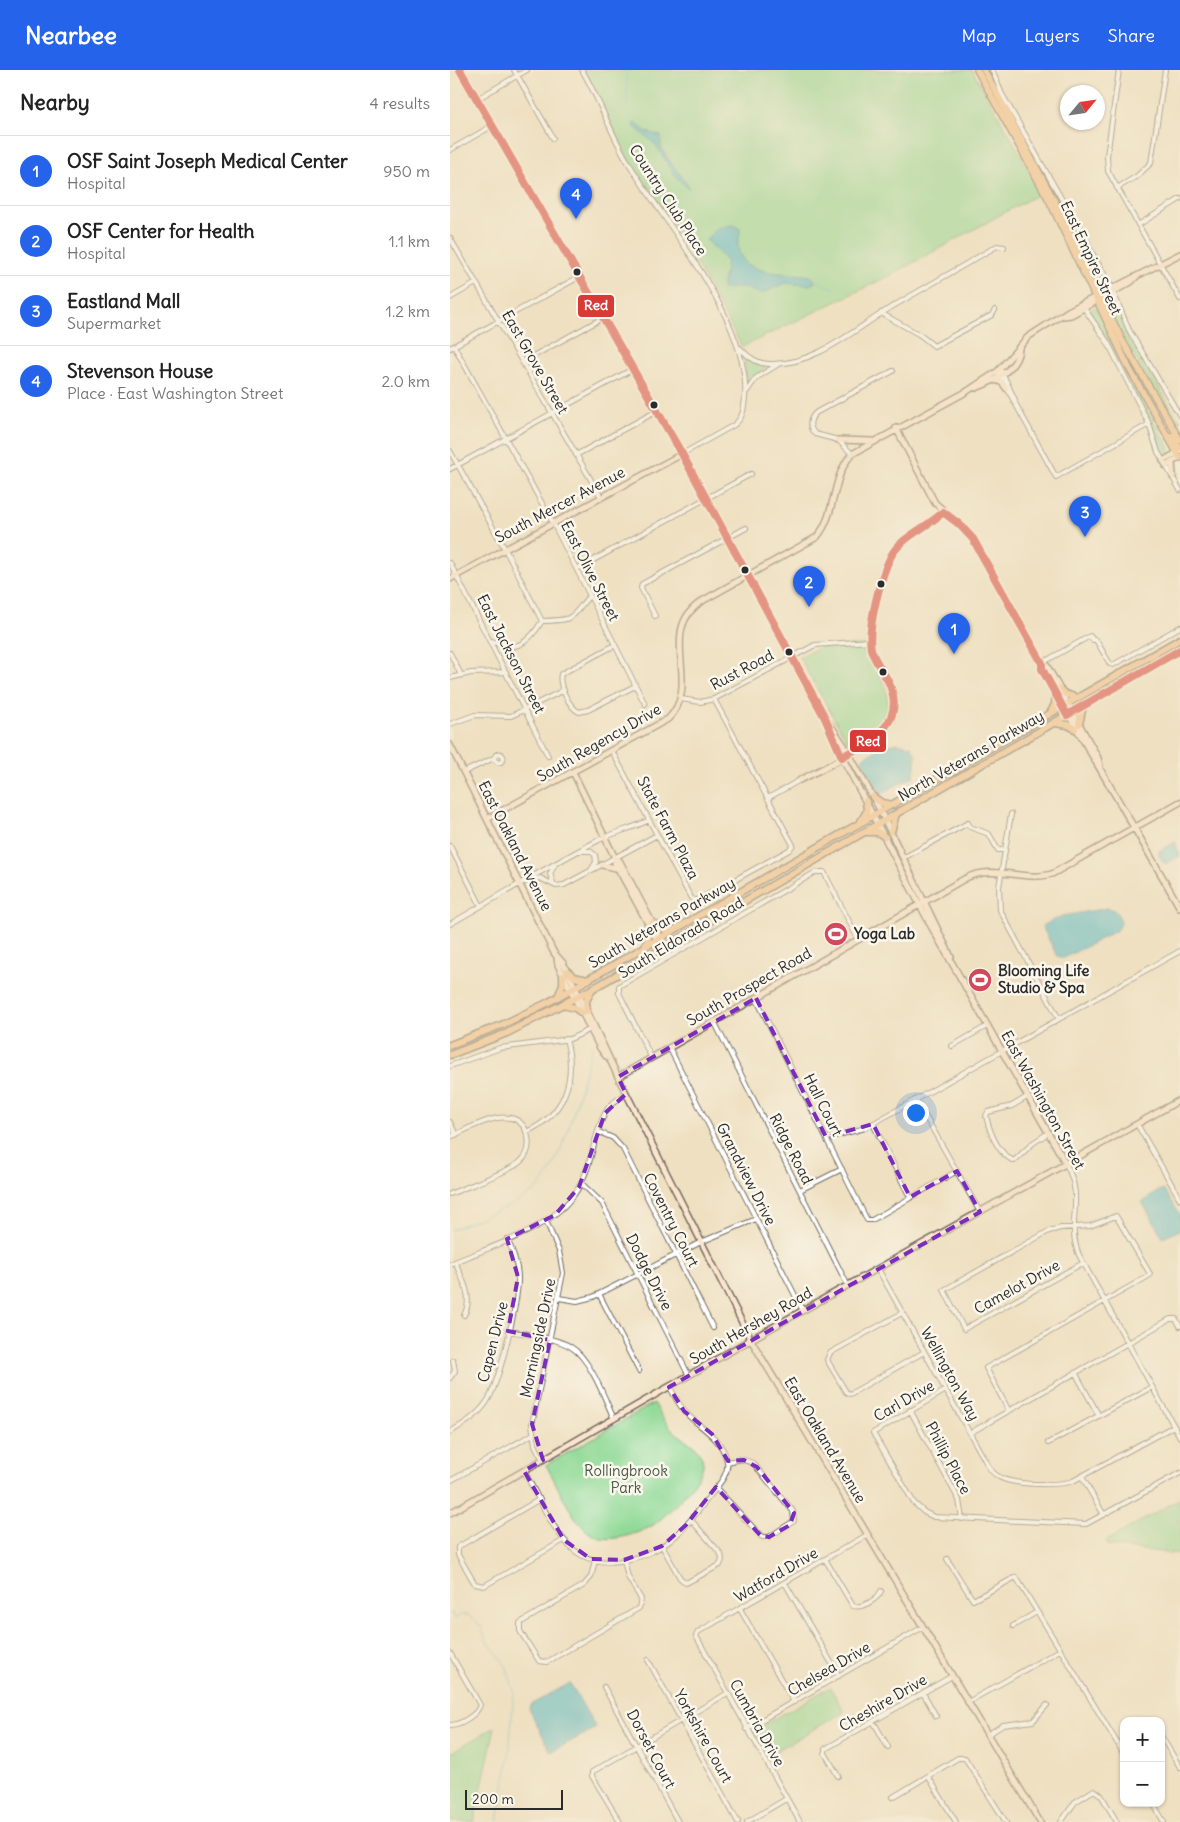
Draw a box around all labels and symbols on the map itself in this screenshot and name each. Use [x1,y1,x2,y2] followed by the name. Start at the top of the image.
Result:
[1060,85,1105,130] north arrow
[625,141,711,259] street label: Country Club Place
[560,178,592,219] pin: 4
[1057,198,1126,318] street label: East Empire Street
[572,267,582,277] unlabelled marker
[577,294,615,318] line badge: Red
[584,296,609,314] text: Red
[498,306,573,417] street label: East Grove Street
[649,400,659,410] unlabelled marker
[492,462,628,547] street label: South Mercer Avenue
[1069,496,1101,537] pin: 3
[557,517,624,624] street label: East Olive Street
[740,565,750,575] unlabelled marker
[793,566,825,607] pin: 2
[876,579,886,589] unlabelled marker
[473,591,550,717] street label: East Jackson Street
[938,613,970,654] pin: 1
[707,645,777,694] street label: Rust Road
[784,647,794,657] unlabelled marker
[878,667,888,677] unlabelled marker
[533,699,664,786] street label: South Regency Drive
[894,706,1047,805] street label: North Veterans Parkway
[849,729,887,753] line badge: Red
[856,732,881,750] text: Red
[633,773,704,883] street label: State Farm Plaza
[474,777,557,914] street label: East Oakland Avenue
[585,873,738,972] street label: South Veterans Parkway
[615,893,747,982] street label: South Eldorado Road
[823,921,849,947] sports icon: Yoga Lab
[853,924,915,944] place label: Yoga Lab
[683,943,815,1030] street label: South Prospect Road
[998,961,1089,998] place label: Blooming Life Studio & Spa
[967,967,993,993] sports icon: Blooming Life Studio & Spa
[997,1027,1090,1173] street label: East Washington Street
[800,1070,847,1139] street label: Hall Court
[903,1100,929,1126] your location
[766,1110,817,1188] street label: Ridge Road
[712,1119,780,1228] street label: Grandview Drive
[640,1169,703,1270] street label: Coventry Court
[622,1230,677,1313] street label: Dodge Drive
[970,1255,1063,1318] street label: Camelot Drive
[516,1276,559,1399] street label: Morningside Drive
[686,1283,816,1368] street label: South Hershey Road
[473,1299,512,1384] street label: Capen Drive
[917,1324,984,1424] street label: Wellington Way
[780,1373,871,1506] street label: East Oakland Avenue
[870,1376,937,1426] street label: Carl Drive
[921,1418,976,1497] street label: Phillip Place
[584,1461,668,1497] park label: Rollingbrook Park
[730,1543,821,1606] street label: Watford Drive
[784,1637,874,1700] street label: Chelsea Drive
[835,1670,930,1735] street label: Cheshire Drive
[726,1676,789,1770] street label: Cumbria Drive
[670,1686,737,1786] street label: Yorkshire Court
[623,1706,680,1792] street label: Dorset Court
[465,1787,562,1810] scale bar

